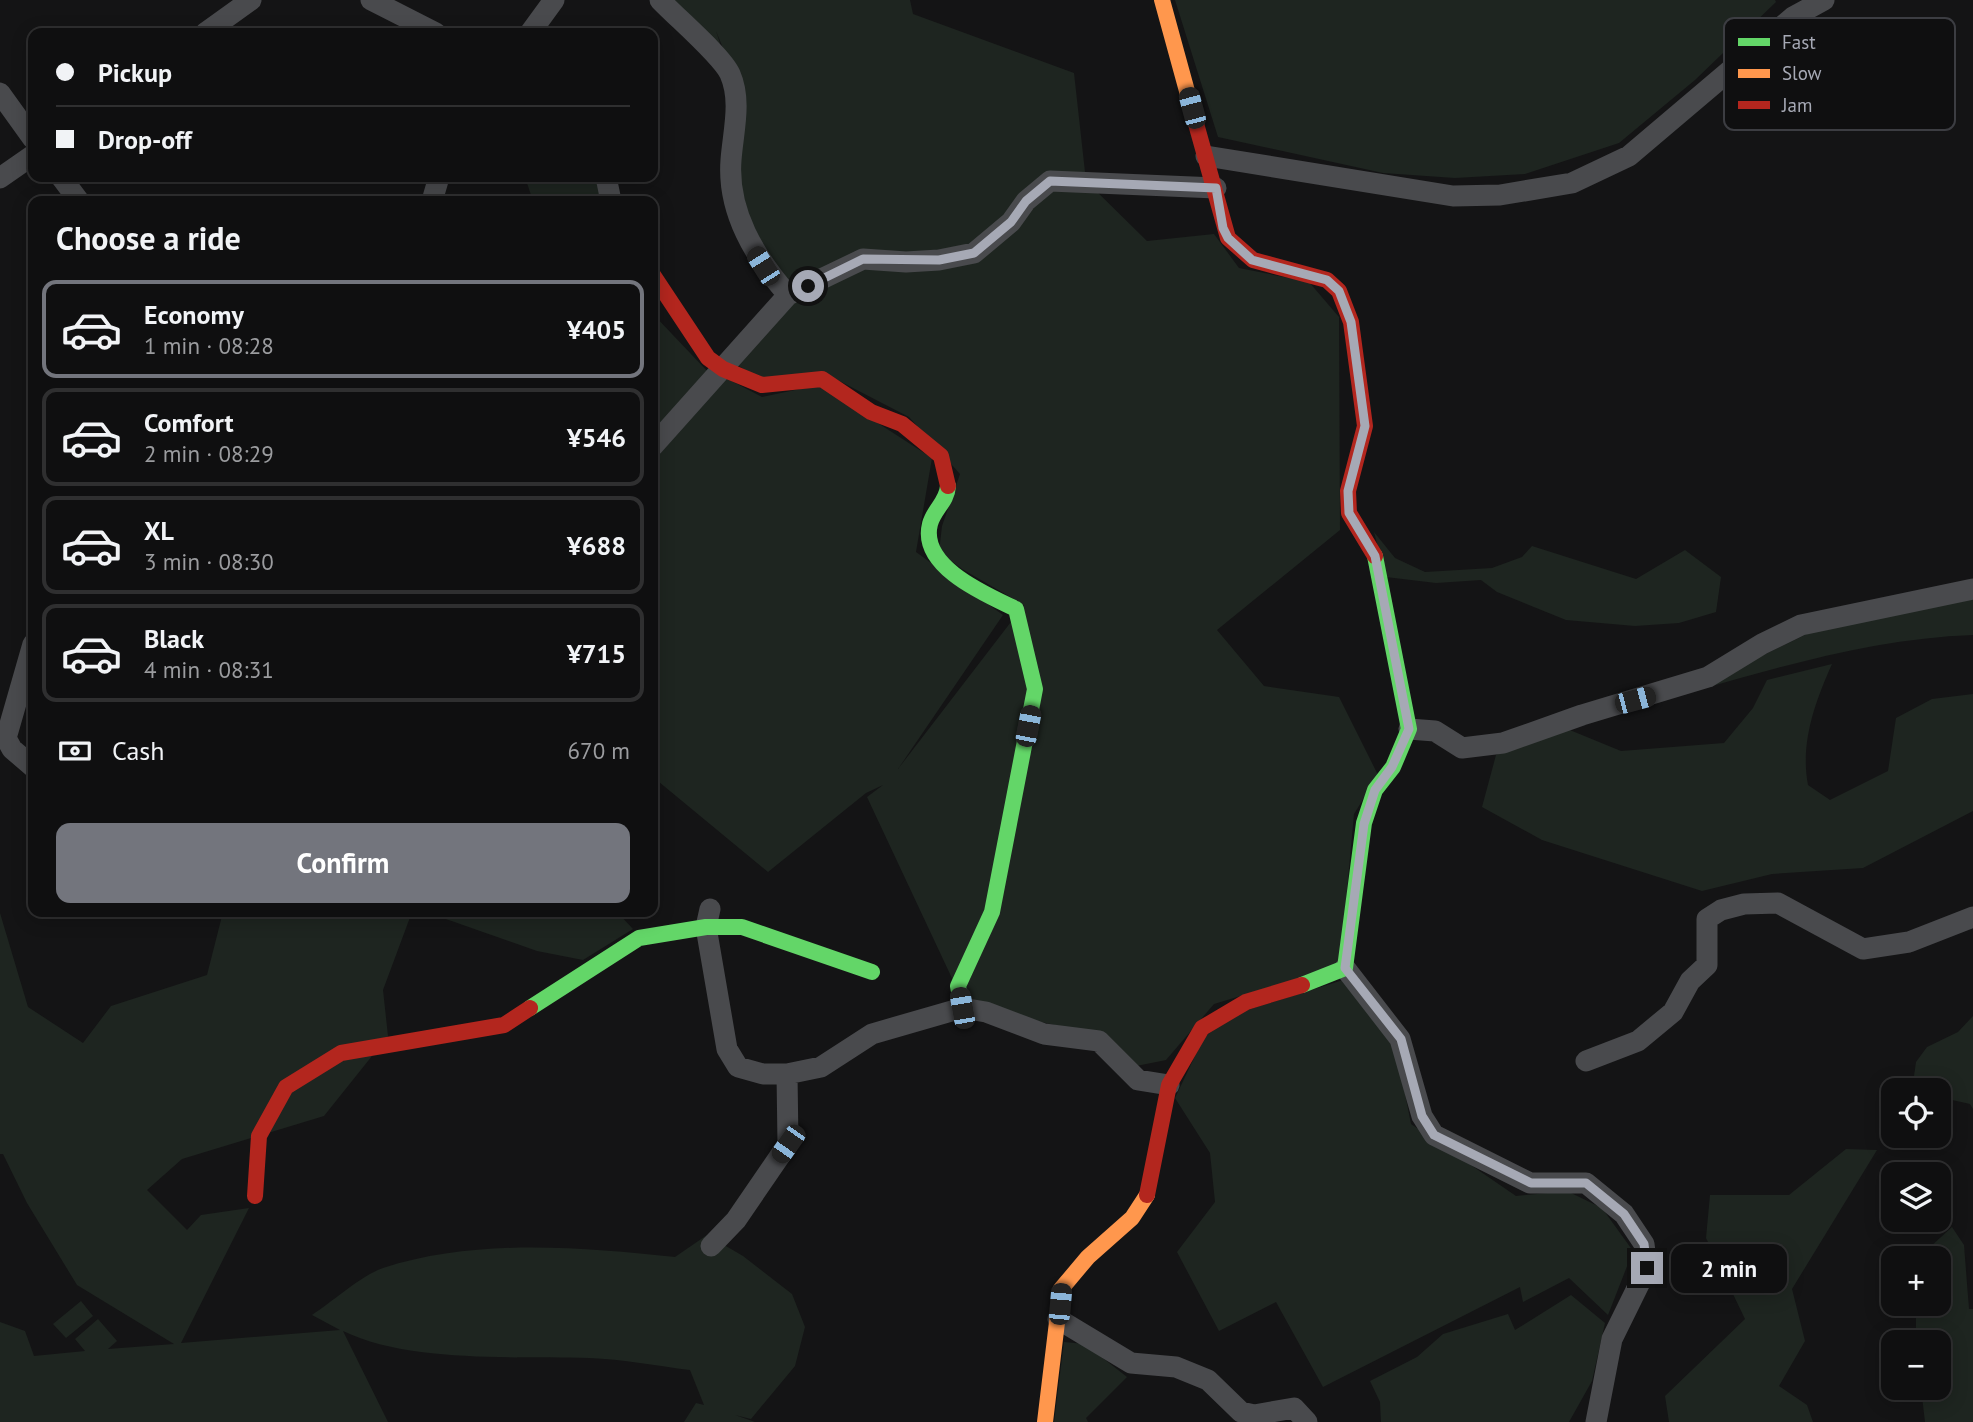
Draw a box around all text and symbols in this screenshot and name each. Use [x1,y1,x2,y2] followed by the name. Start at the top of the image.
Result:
[1724,18,1955,130] legend
[1782,30,1816,54] text: Fast
[98,56,172,89] text: Pickup
[1782,61,1822,85] text: Slow
[1177,85,1208,131] car
[1781,93,1812,117] text: Jam
[98,123,192,156] text: Drop-off
[56,217,241,259] text: Choose a ride
[743,243,784,289] car
[792,270,824,302] route start
[60,298,123,361] icon: car
[144,298,244,331] text: Economy
[567,313,626,346] text: ¥405
[144,331,274,360] text: 1 min · 08:28
[60,406,123,469] icon: car
[144,406,234,439] text: Comfort
[567,421,626,454] text: ¥546
[144,439,274,468] text: 2 min · 08:29
[60,514,123,577] icon: car
[144,514,174,547] text: XL
[567,529,626,562] text: ¥688
[144,547,274,576] text: 3 min · 08:30
[60,622,123,685] icon: car
[144,622,204,655] text: Black
[567,637,626,670] text: ¥715
[144,655,274,684] text: 4 min · 08:31
[1612,684,1659,716] car
[1014,703,1043,749] car
[56,732,94,770] icon: cash
[112,734,164,767] text: Cash
[568,736,630,765] text: 670 m
[56,823,630,903] button: Confirm
[949,985,976,1031] car
[1881,1078,1951,1400] map controls
[1881,1078,1951,1148] button: locate
[768,1121,809,1167] car
[1881,1162,1951,1232] button: layers
[1672,1244,1787,1292] callout: 2 min
[1881,1246,1951,1316] button: +
[1631,1252,1663,1284] route end
[1701,1254,1757,1283] text: 2 min
[1048,1282,1073,1326] car
[1881,1330,1951,1400] button: −

